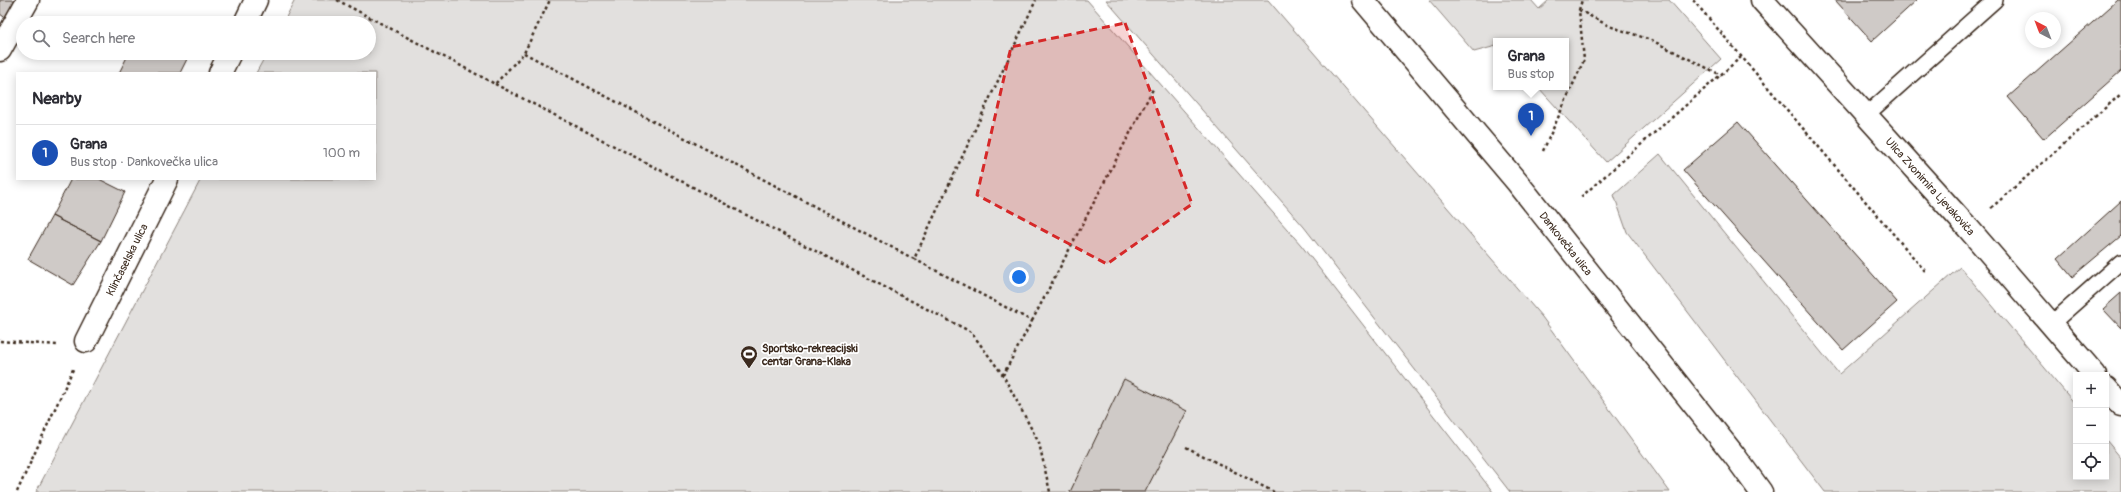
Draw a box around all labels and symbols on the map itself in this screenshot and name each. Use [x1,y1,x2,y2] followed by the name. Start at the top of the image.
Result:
[2025,12,2061,48] north arrow
[1518,103,1544,136] pin: 1
[1883,135,1977,238] street label: Ulica Zvonimira Ljevakovića
[1536,209,1595,278] street label: Dankovečka ulica
[104,222,151,298] street label: Klinčaselska ulica
[1009,267,1029,287] your location
[761,342,858,368] place label: Sportsko-rekreacijski centar Grana-Klaka
[739,344,759,369] sports icon: Sportsko-rekreacijski centar Grana-Klaka

